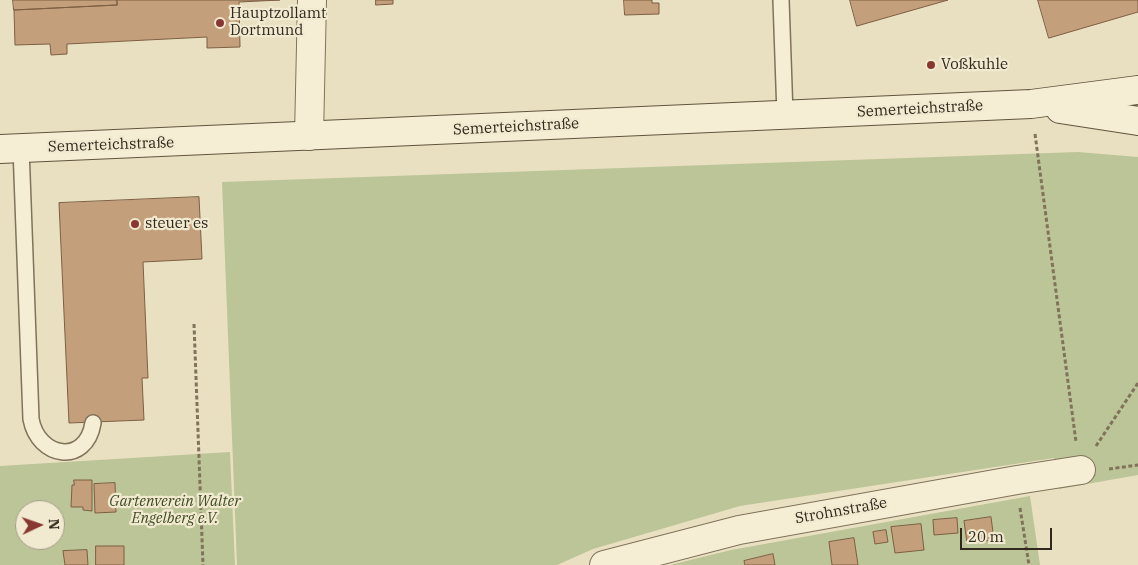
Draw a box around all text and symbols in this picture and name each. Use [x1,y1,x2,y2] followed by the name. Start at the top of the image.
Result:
[230,5,326,40] place label: Hauptzollamt Dortmund
[214,17,226,29] marker: Hauptzollamt Dortmund
[941,56,1008,74] place label: Voßkuhle
[925,59,937,71] marker: Voßkuhle
[857,97,983,121] street label: Semerteichstraße
[453,115,579,139] street label: Semerteichstraße
[48,134,174,156] street label: Semerteichstraße
[145,215,208,233] place label: steuer es
[129,218,141,230] marker: steuer es
[109,493,241,528] park label: Gartenverein Walter Engelberg e.V.
[794,494,888,528] street label: Strohnstraße
[15,500,65,550] north arrow
[45,518,63,530] text: N
[963,518,1056,550] scale bar
[968,527,1004,546] text: 20 m

